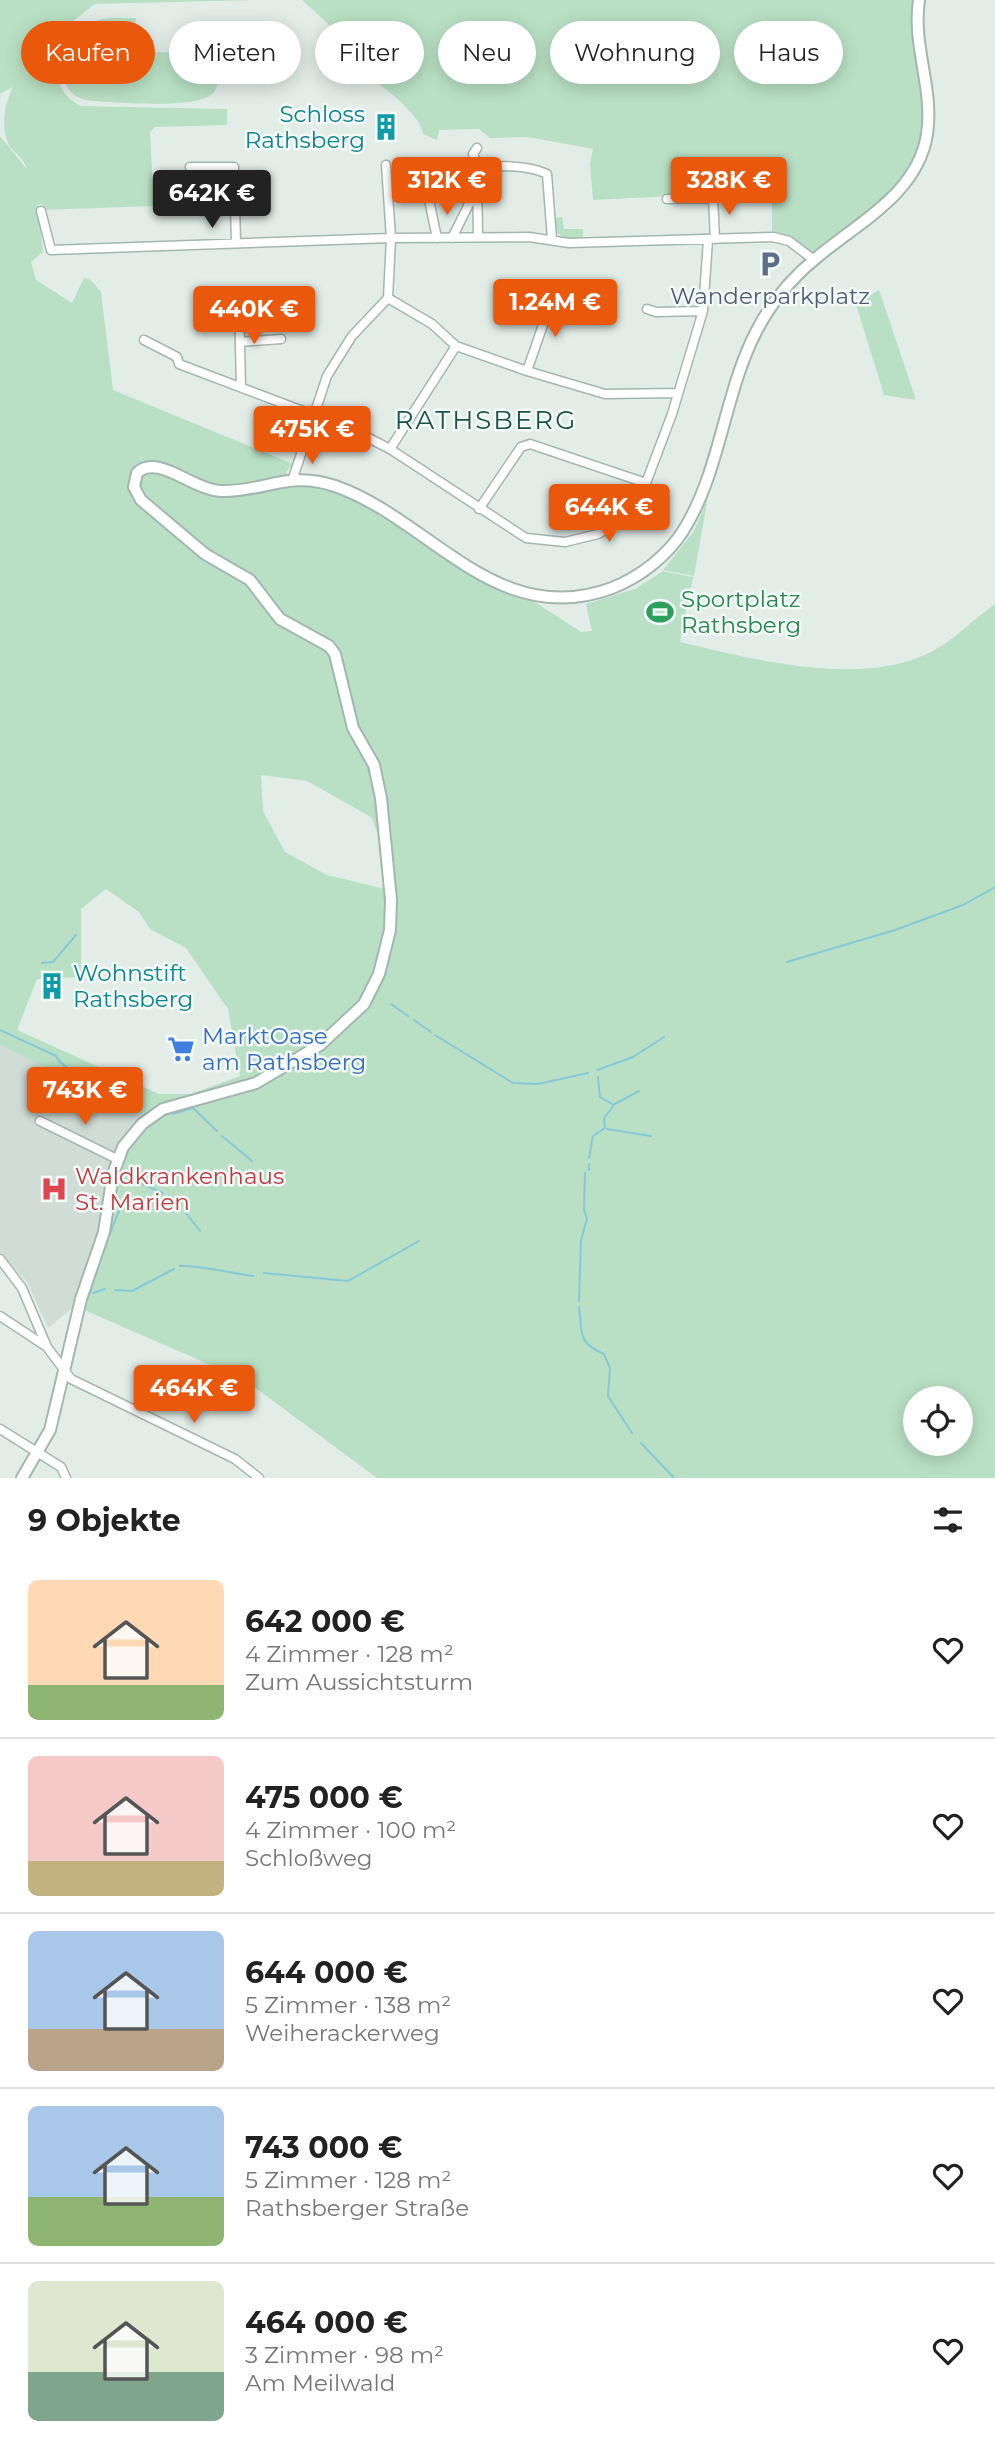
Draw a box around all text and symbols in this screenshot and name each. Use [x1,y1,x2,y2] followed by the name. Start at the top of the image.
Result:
[21,21,155,84] chip: Kaufen
[169,21,301,84] chip: Mieten
[315,21,424,84] chip: Filter
[438,21,536,84] chip: Neu
[550,21,720,84] chip: Wohnung
[734,21,843,84] chip: Haus
[245,100,365,154] place label: Schloss Rathsberg
[371,112,401,142] building icon: Schloss Rathsberg
[390,158,504,217] pin: 312K €
[672,158,786,217] pin: 328K €
[408,166,486,194] text: 312K €
[687,166,771,194] text: 328K €
[155,170,269,230] pin: 642K €
[169,179,255,207] text: 642K €
[755,249,785,279] parking icon: Wanderparkplatz
[490,280,620,339] pin: 1.24M €
[670,282,870,310] place label: Wanderparkplatz
[197,286,311,346] pin: 440K €
[509,288,601,316] text: 1.24M €
[209,295,299,323] text: 440K €
[395,404,577,436] district label: RATHSBERG
[255,406,369,466] pin: 475K €
[270,415,354,443] text: 475K €
[552,484,666,544] pin: 644K €
[565,493,653,521] text: 644K €
[681,585,801,639] place label: Sportplatz Rathsberg
[645,597,675,627] sports icon: Sportplatz Rathsberg
[73,959,193,1013] place label: Wohnstift Rathsberg
[37,971,67,1001] building icon: Wohnstift Rathsberg
[202,1022,366,1076] place label: MarktOase am Rathsberg
[166,1034,196,1064] supermarket icon: MarktOase am Rathsberg
[28,1068,142,1127] pin: 743K €
[43,1076,127,1104] text: 743K €
[75,1162,284,1216] place label: Waldkrankenhaus St. Marien
[39,1174,69,1204] hospital icon: Waldkrankenhaus St. Marien
[137,1366,251,1425] pin: 464K €
[150,1374,238,1402] text: 464K €
[903,1386,973,1456] map controls
[903,1386,973,1456] button: locate
[929,1501,967,1539] icon: filters
[28,1502,181,1539] text: 9 Objekte
[245,1603,405,1640] text: 642 000 €
[84,1608,168,1692] icon: home
[929,1631,967,1669] icon: heart
[245,1640,454,1668] text: 4 Zimmer · 128 m²
[245,1668,473,1696] text: Zum Aussichtsturm
[245,1779,403,1816] text: 475 000 €
[84,1784,168,1868] icon: home
[929,1807,967,1845] icon: heart
[245,1816,456,1844] text: 4 Zimmer · 100 m²
[245,1844,373,1872] text: Schloßweg
[245,1954,408,1991] text: 644 000 €
[84,1959,168,2043] icon: home
[929,1982,967,2020] icon: heart
[245,1991,451,2019] text: 5 Zimmer · 138 m²
[245,2019,440,2047] text: Weiherackerweg
[245,2129,402,2166] text: 743 000 €
[84,2134,168,2218] icon: home
[929,2157,967,2195] icon: heart
[245,2166,451,2194] text: 5 Zimmer · 128 m²
[245,2194,469,2222] text: Rathsberger Straße
[245,2304,408,2341] text: 464 000 €
[84,2309,168,2393] icon: home
[929,2332,967,2370] icon: heart
[245,2341,444,2369] text: 3 Zimmer · 98 m²
[245,2369,395,2397] text: Am Meilwald

